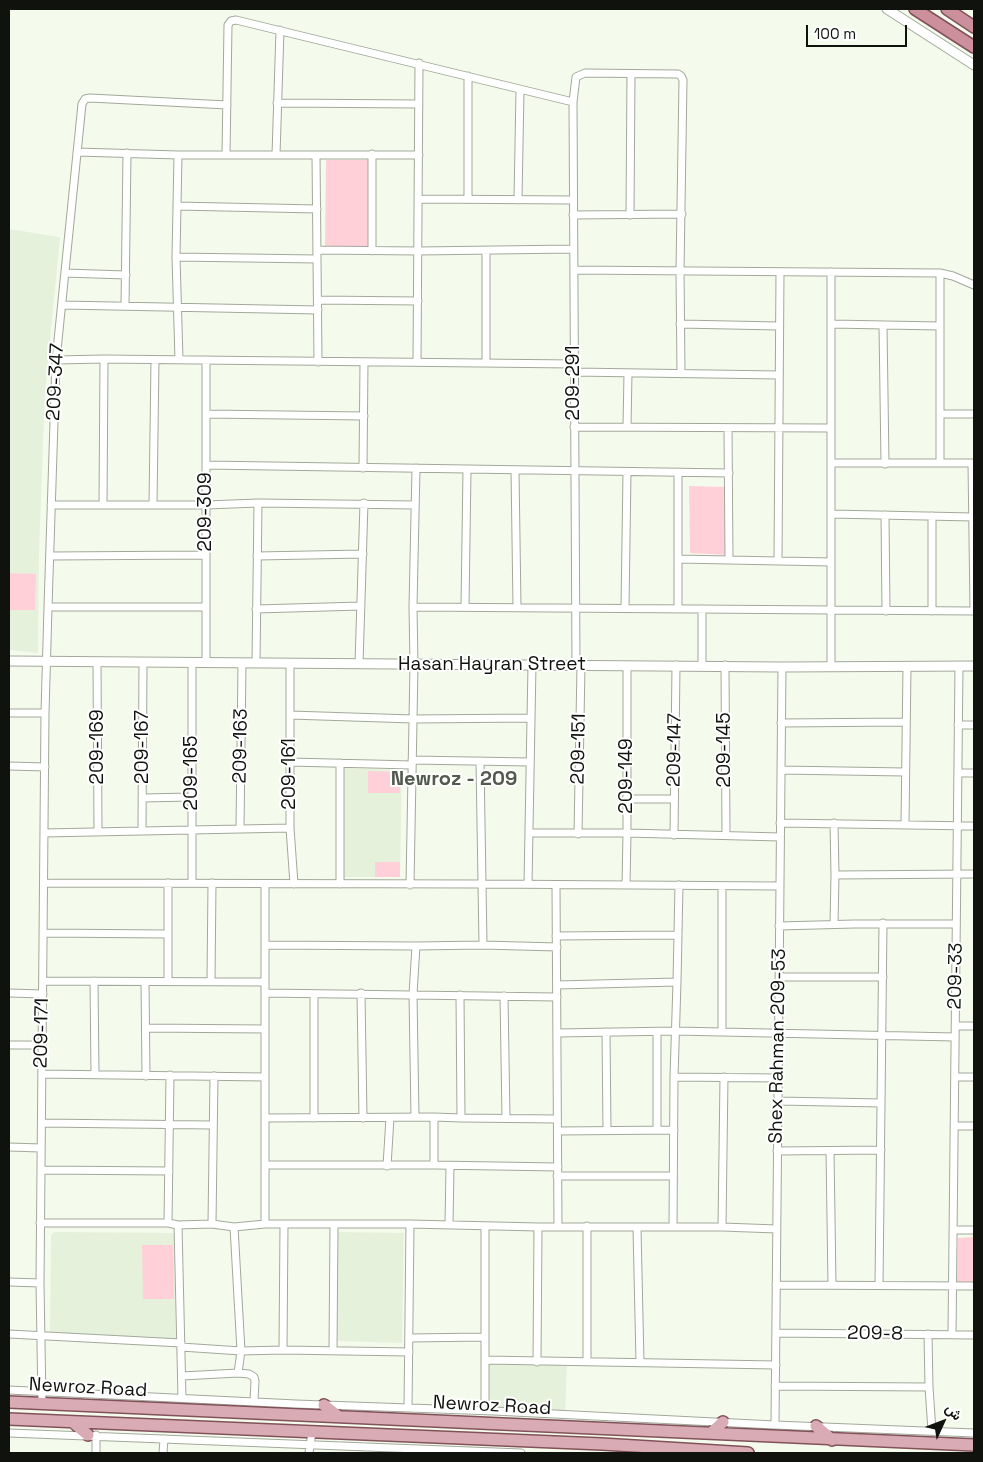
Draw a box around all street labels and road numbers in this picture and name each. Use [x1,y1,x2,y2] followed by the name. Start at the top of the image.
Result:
[43,343,69,421] street label: 209-347
[563,346,585,420] street label: 209-291
[195,472,217,552] street label: 209-309
[398,654,586,676] street label: Hasan Hayran Street
[229,708,253,784] street label: 209-163
[87,709,109,785] street label: 209-169
[132,710,154,784] street label: 209-167
[714,712,736,788] street label: 209-145
[567,713,591,785] street label: 209-151
[663,713,687,787] street label: 209-147
[181,736,203,810] street label: 209-165
[279,738,301,810] street label: 209-161
[616,738,638,814] street label: 209-149
[944,942,968,1010] street label: 209-33
[765,948,791,1144] street label: Shex Rahman 209-53
[30,998,54,1068] street label: 209-171
[847,1322,903,1346] street label: 209-8
[28,1374,148,1402] street label: Newroz Road
[432,1392,552,1420] street label: Newroz Road

